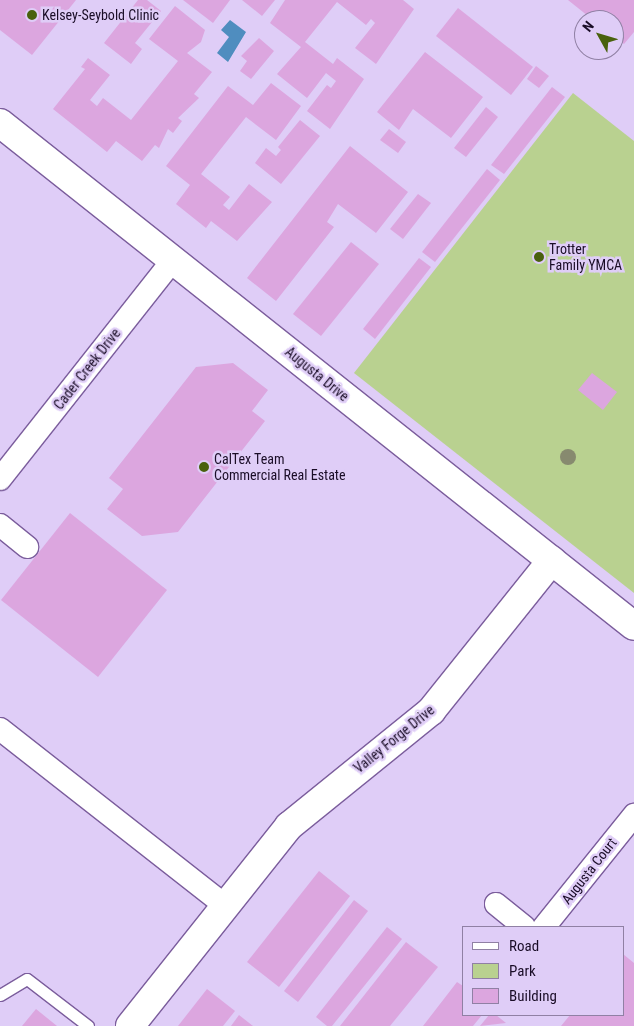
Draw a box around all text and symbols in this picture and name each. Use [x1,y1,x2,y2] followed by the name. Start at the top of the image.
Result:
[42,7,159,23] place label: Kelsey-Seybold Clinic
[26,9,38,21] marker: Kelsey-Seybold Clinic
[574,10,624,60] north arrow
[579,18,597,35] text: N
[549,241,622,274] place label: Trotter Family YMCA
[533,251,545,263] marker: Trotter Family YMCA
[50,325,124,413] street label: Cader Creek Drive
[282,343,352,405] street label: Augusta Drive
[214,451,346,484] place label: CalTex Team Commercial Real Estate
[198,461,210,473] marker: CalTex Team Commercial Real Estate
[350,701,438,777] street label: Valley Forge Drive
[558,835,620,907] street label: Augusta Court
[462,926,624,1016] legend
[509,937,539,955] text: Road
[509,962,536,980] text: Park
[509,987,557,1005] text: Building

